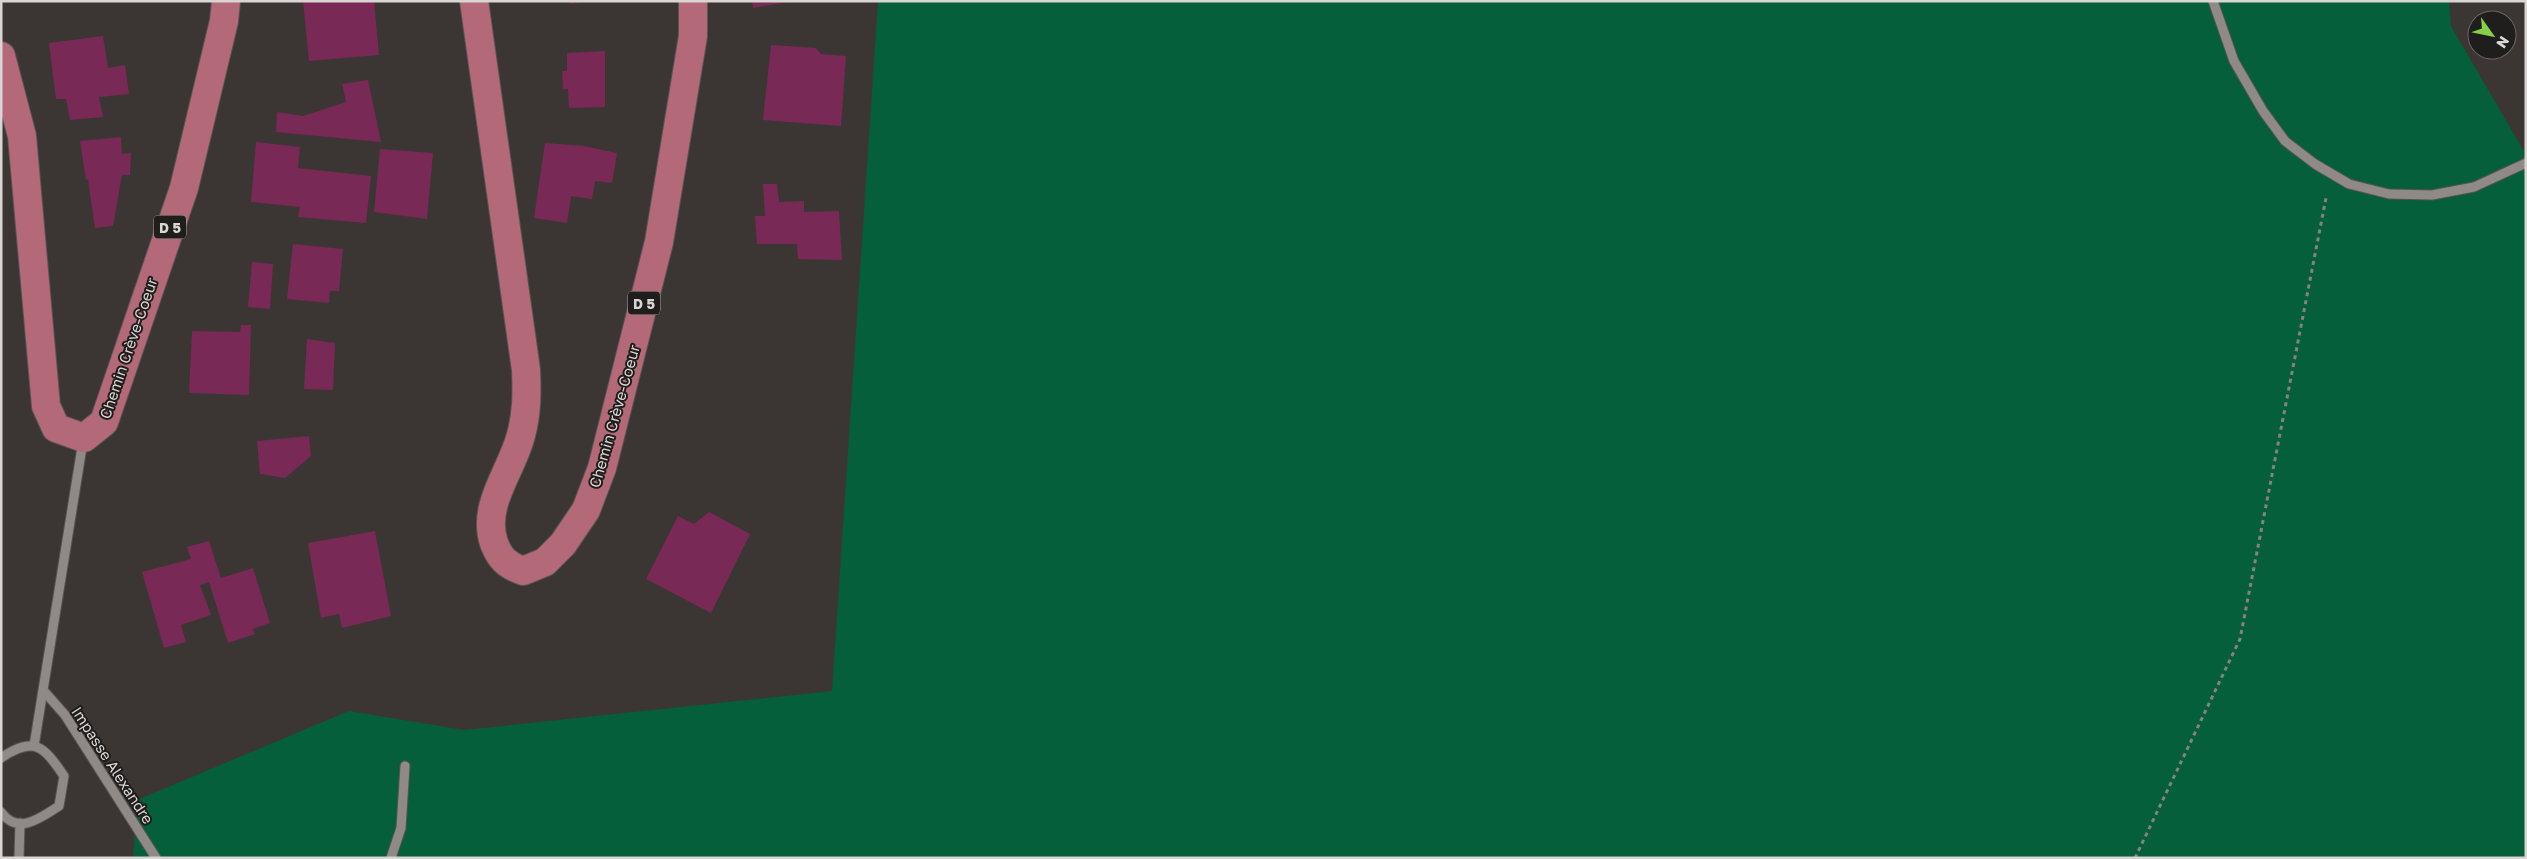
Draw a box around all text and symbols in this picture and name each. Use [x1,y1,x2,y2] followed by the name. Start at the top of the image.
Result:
[2467,10,2517,60] north arrow
[2493,33,2513,51] text: N
[154,216,186,238] road number: D 5
[95,275,161,421] street label: Chemin Crève-Coeur
[628,292,660,314] road number: D 5
[585,342,643,490] street label: Chemin Crève-Coeur
[68,703,158,827] street label: Impasse Alexandre

